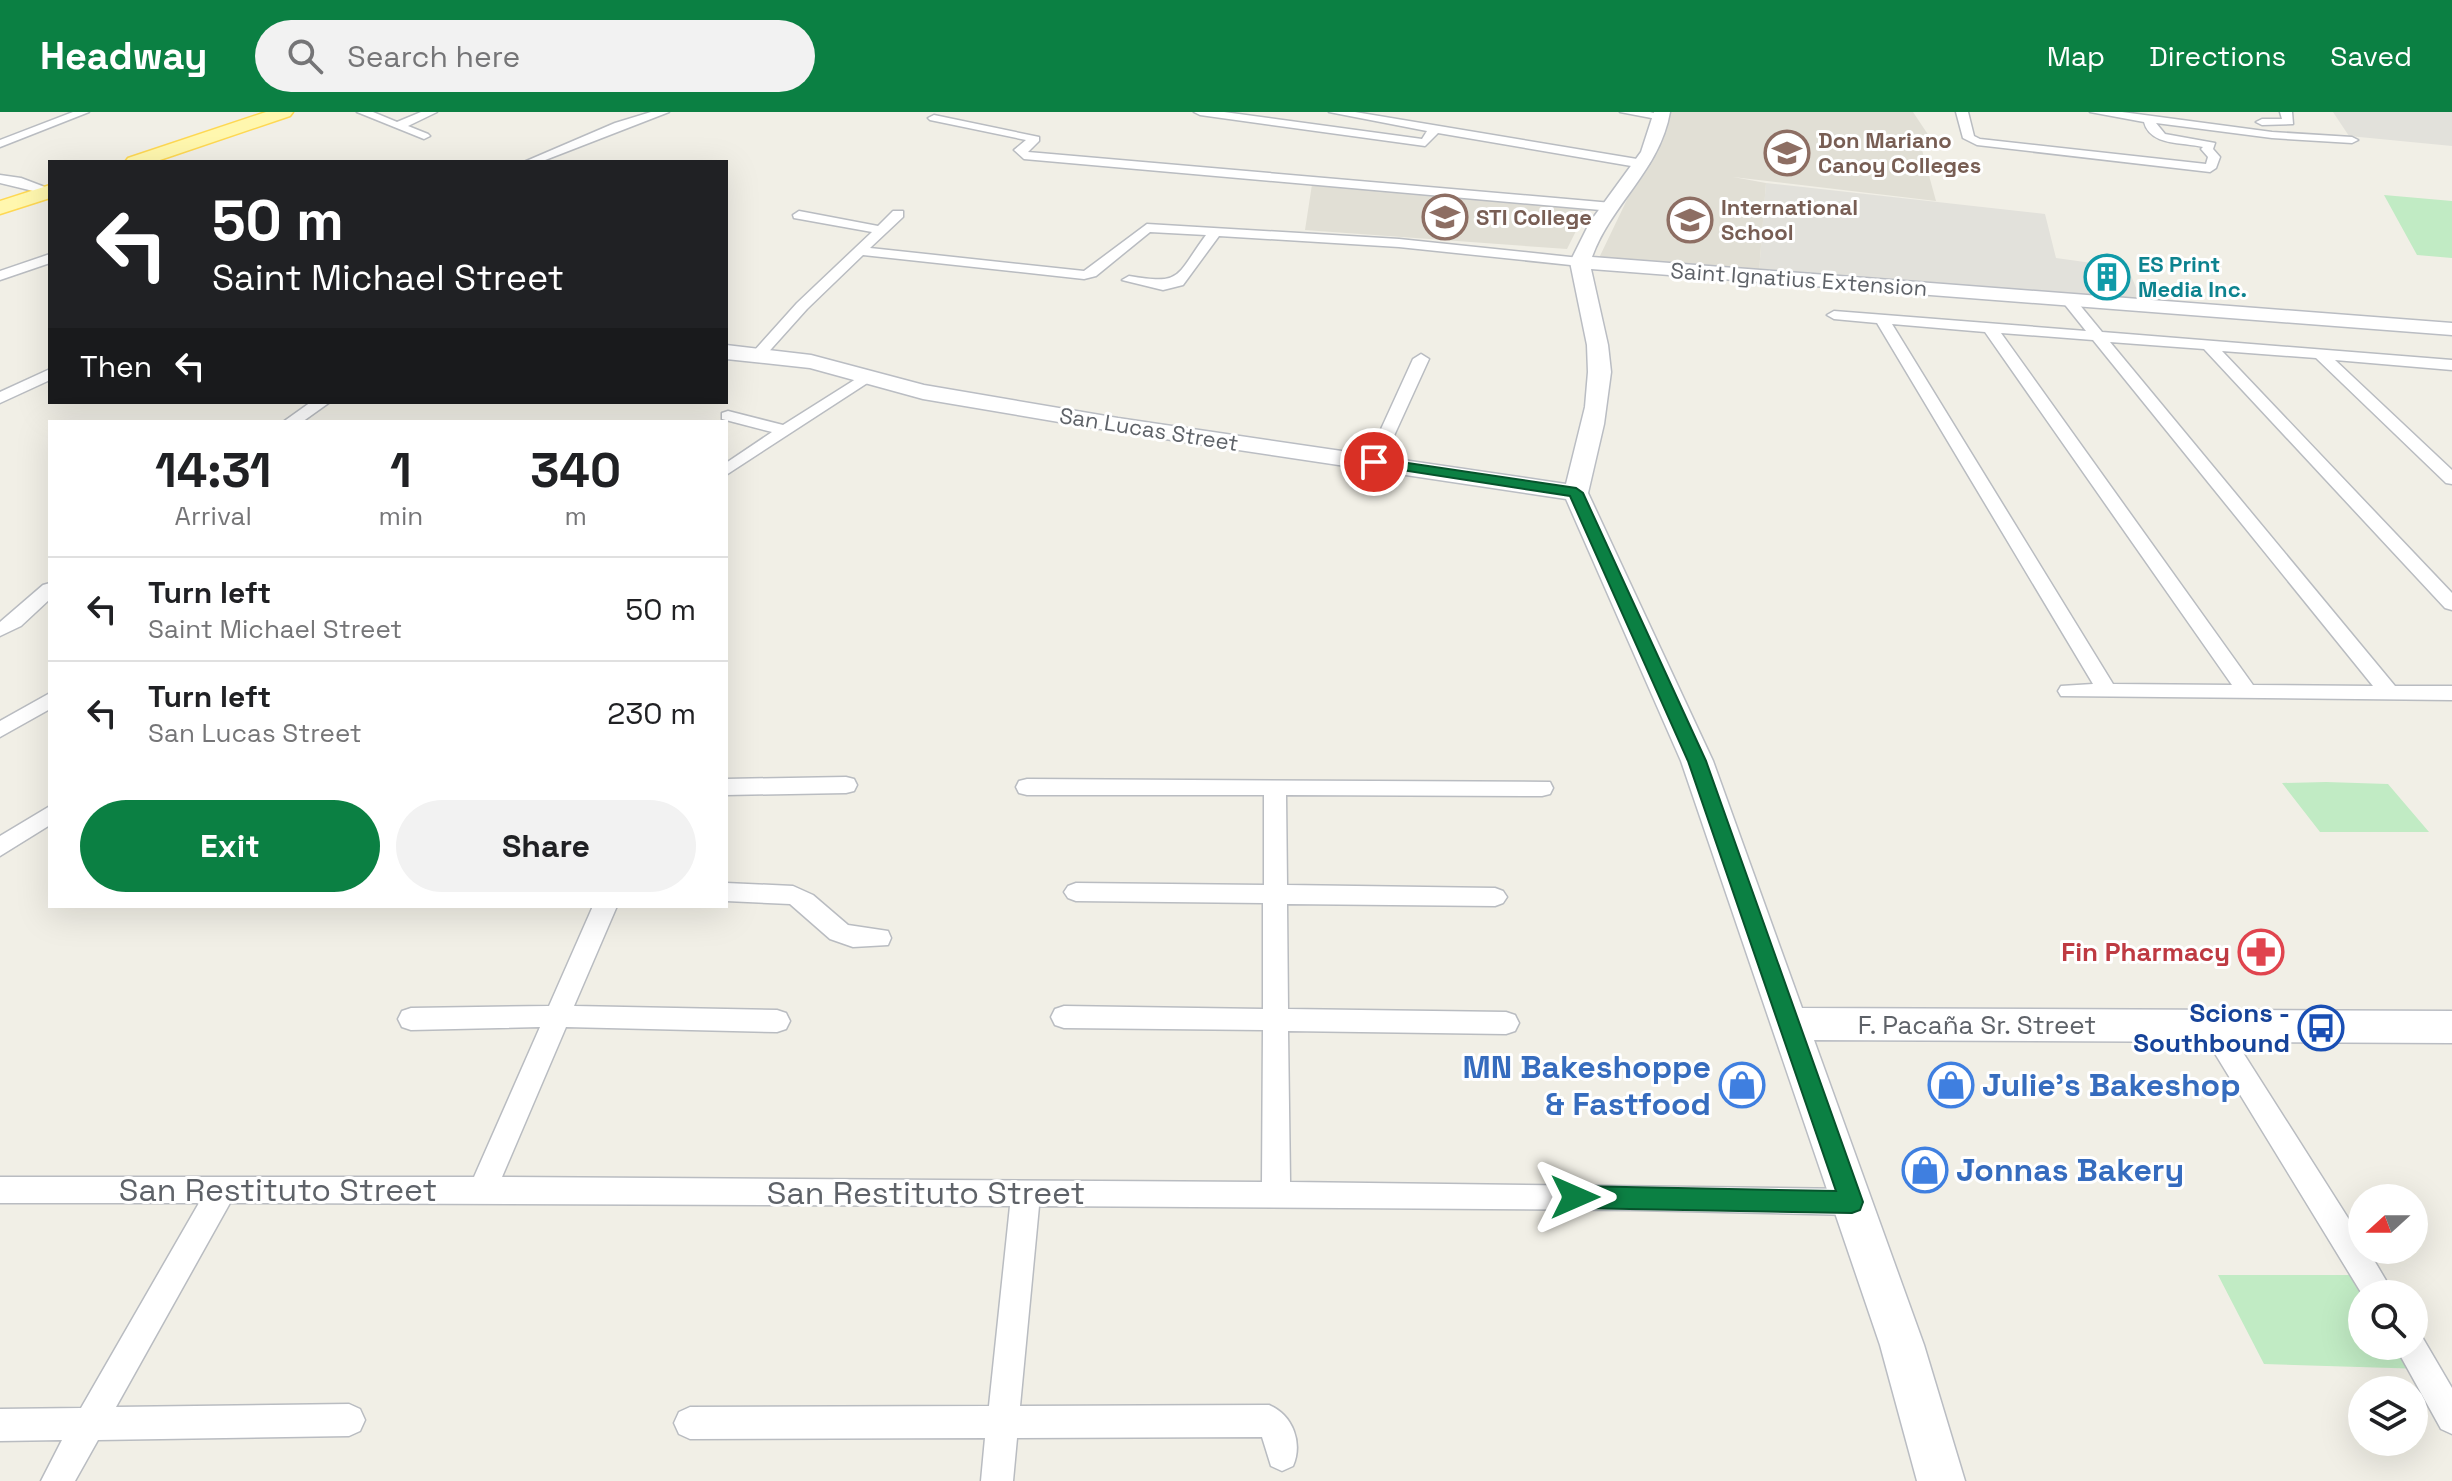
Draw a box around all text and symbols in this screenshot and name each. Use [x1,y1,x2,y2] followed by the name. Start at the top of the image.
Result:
[255,20,815,92] search box
[40,32,207,80] text: Headway
[283,34,327,78] icon: search
[347,37,520,76] text: Search here
[2047,38,2105,74] text: Map
[2149,38,2286,74] text: Directions
[2330,38,2412,74] text: Saved
[1818,126,1981,179] place label: Don Mariano Canoy Colleges
[1763,129,1811,177] school or university icon: Don Mariano Canoy Colleges
[212,185,344,256] text: 50 m
[80,192,184,296] icon: left
[1421,193,1469,241] school or university icon: STI College
[1721,193,1858,246] place label: International School
[1666,196,1714,244] school or university icon: International School
[1476,203,1592,231] place label: STI College
[2138,250,2247,303] place label: ES Print Media Inc.
[2083,253,2131,301] building icon: ES Print Media Inc.
[212,255,564,301] text: Saint Michael Street
[1670,256,1928,302] street label: Saint Ignatius Extension
[168,344,212,388] icon: left
[80,347,152,386] text: Then
[1057,401,1241,457] street label: San Lucas Street
[1340,428,1408,496] pin
[155,440,272,501] text: 14:31
[390,440,412,501] text: 1
[530,440,621,501] text: 340
[1352,440,1396,484] icon: arrive
[175,499,252,533] text: Arrival
[379,499,423,533] text: min
[564,499,587,533] text: m
[148,573,271,612] text: Turn left
[80,587,124,631] icon: left
[625,590,696,629] text: 50 m
[148,612,402,646] text: Saint Michael Street
[148,677,271,716] text: Turn left
[80,691,124,735] icon: left
[607,694,696,733] text: 230 m
[148,716,362,750] text: San Lucas Street
[80,800,380,892] button: Exit
[396,800,696,892] button: Share
[2237,928,2285,976] pharmacy icon: Fin Pharmacy
[2061,935,2230,969] place label: Fin Pharmacy
[2133,996,2290,1060] place label: Scions - Southbound
[2297,1004,2345,1052] bus stop icon: Scions - Southbound
[1858,1008,2096,1042] street label: F. Pacaña Sr. Street
[1463,1047,1711,1124] place label: MN Bakeshoppe & Fastfood
[1718,1061,1766,1109] shop icon: MN Bakeshoppe & Fastfood
[1927,1061,1975,1109] shop icon: Julie's Bakeshop
[1982,1065,2241,1105] place label: Julie's Bakeshop
[1901,1146,1949,1194] shop icon: Jonnas Bakery
[1956,1150,2184,1190] place label: Jonnas Bakery
[1533,1155,1617,1239] position arrow
[119,1170,437,1210] street label: San Restituto Street
[767,1173,1085,1213] street label: San Restituto Street
[2348,1184,2428,1264] north arrow
[2348,1184,2428,1456] map controls
[2348,1280,2428,1360] button: search
[2348,1376,2428,1456] button: layers

